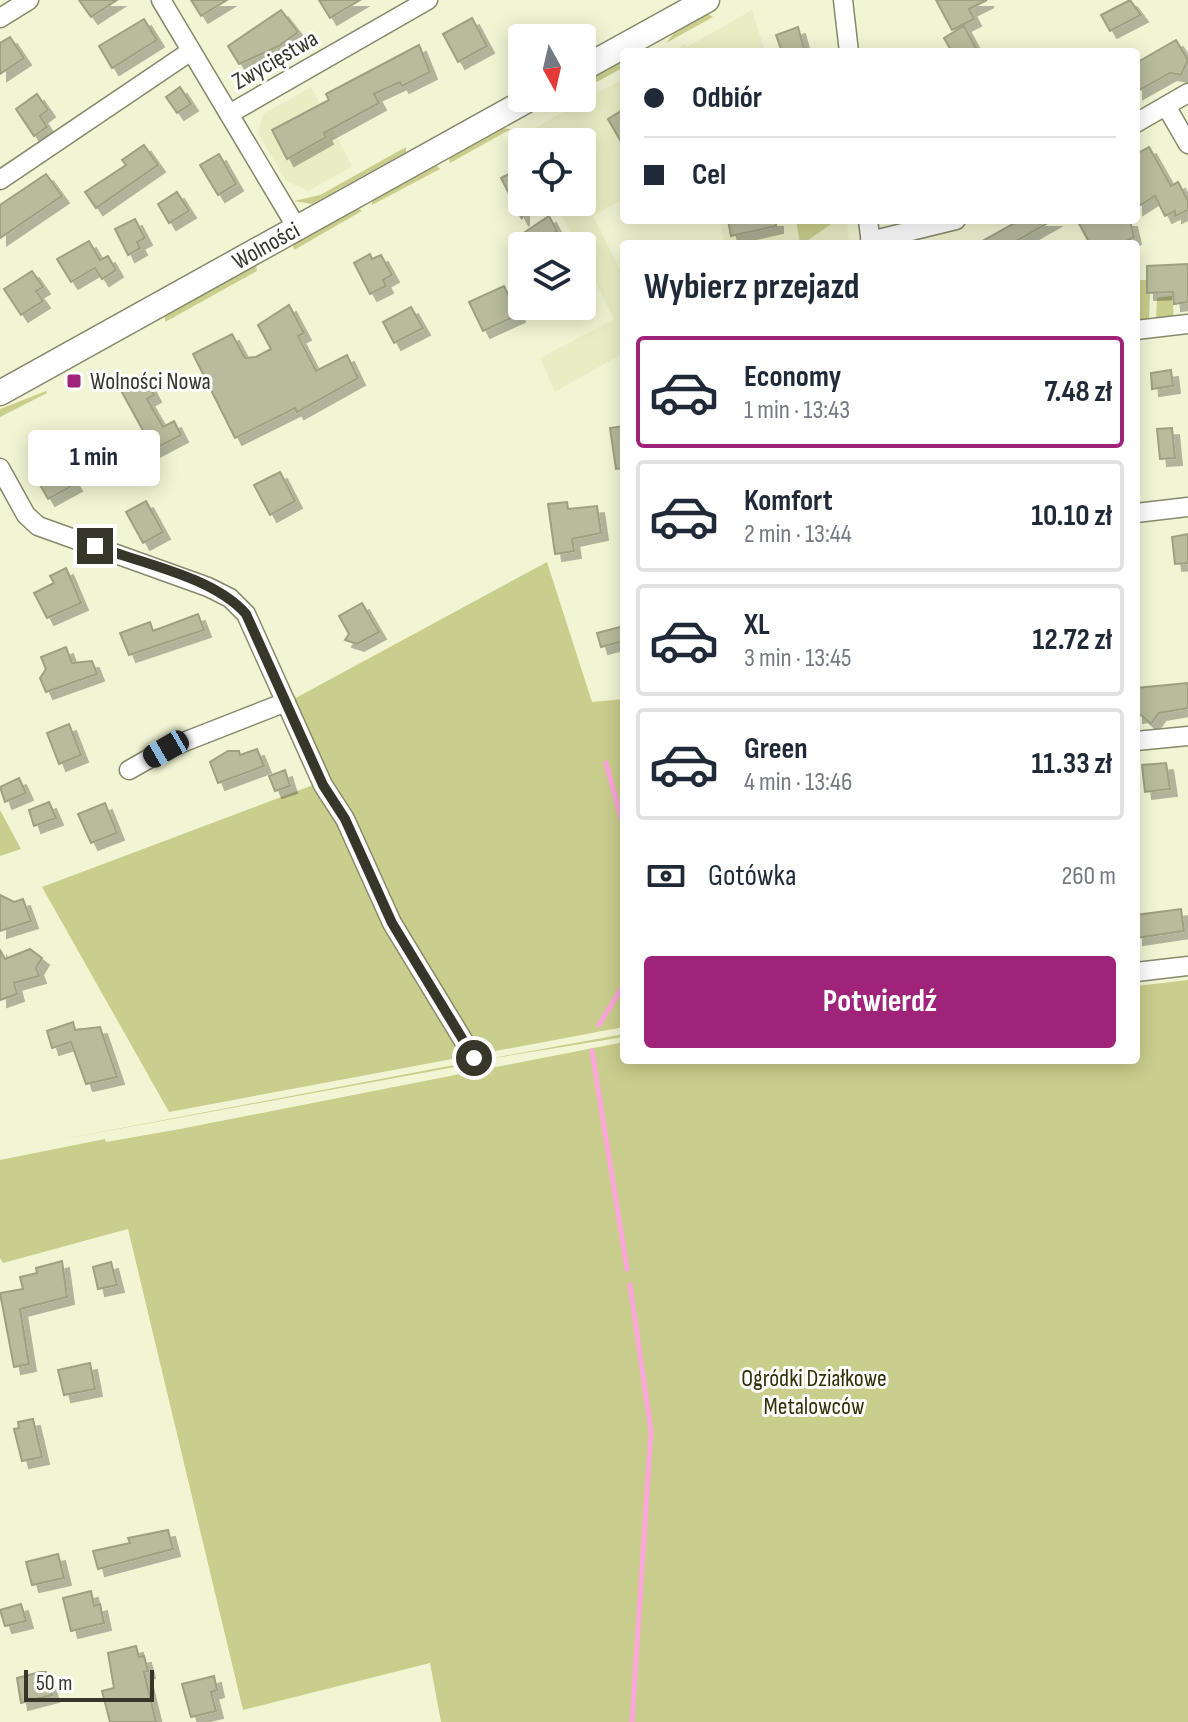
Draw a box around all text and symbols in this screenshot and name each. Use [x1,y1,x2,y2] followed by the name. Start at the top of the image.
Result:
[227,24,323,96] street label: Zwycięstwa
[508,24,596,112] north arrow
[508,24,596,320] map controls
[692,80,762,116] text: Odbiór
[508,128,596,216] button: locate
[692,157,726,193] text: Cel
[227,215,305,276] street label: Wolności
[508,232,596,320] button: layers
[644,266,860,309] text: Wybierz przejazd
[648,356,720,428] icon: car
[744,359,841,395] text: Economy
[90,367,211,396] place label: Wolności Nowa
[65,372,83,390] marker: Wolności Nowa
[1044,374,1112,410] text: 7.48 zł
[744,395,850,426] text: 1 min · 13:43
[29,430,161,486] callout: 1 min
[70,442,118,473] text: 1 min
[648,480,720,552] icon: car
[744,483,833,519] text: Komfort
[1031,498,1112,534] text: 10.10 zł
[744,519,852,550] text: 2 min · 13:44
[77,528,113,564] route end
[648,604,720,676] icon: car
[744,607,770,643] text: XL
[1033,622,1112,658] text: 12.72 zł
[744,643,851,674] text: 3 min · 13:45
[139,727,193,771] car
[648,728,720,800] icon: car
[744,731,808,767] text: Green
[1032,746,1112,782] text: 11.33 zł
[744,767,852,798] text: 4 min · 13:46
[644,854,688,898] icon: cash
[708,858,797,894] text: Gotówka
[1061,861,1116,892] text: 260 m
[644,956,1116,1048] button: Potwierdź
[456,1040,492,1076] route start
[741,1364,887,1421] park label: Ogródki Działkowe Metalowców
[24,1666,154,1702] scale bar
[36,1670,72,1697] text: 50 m

